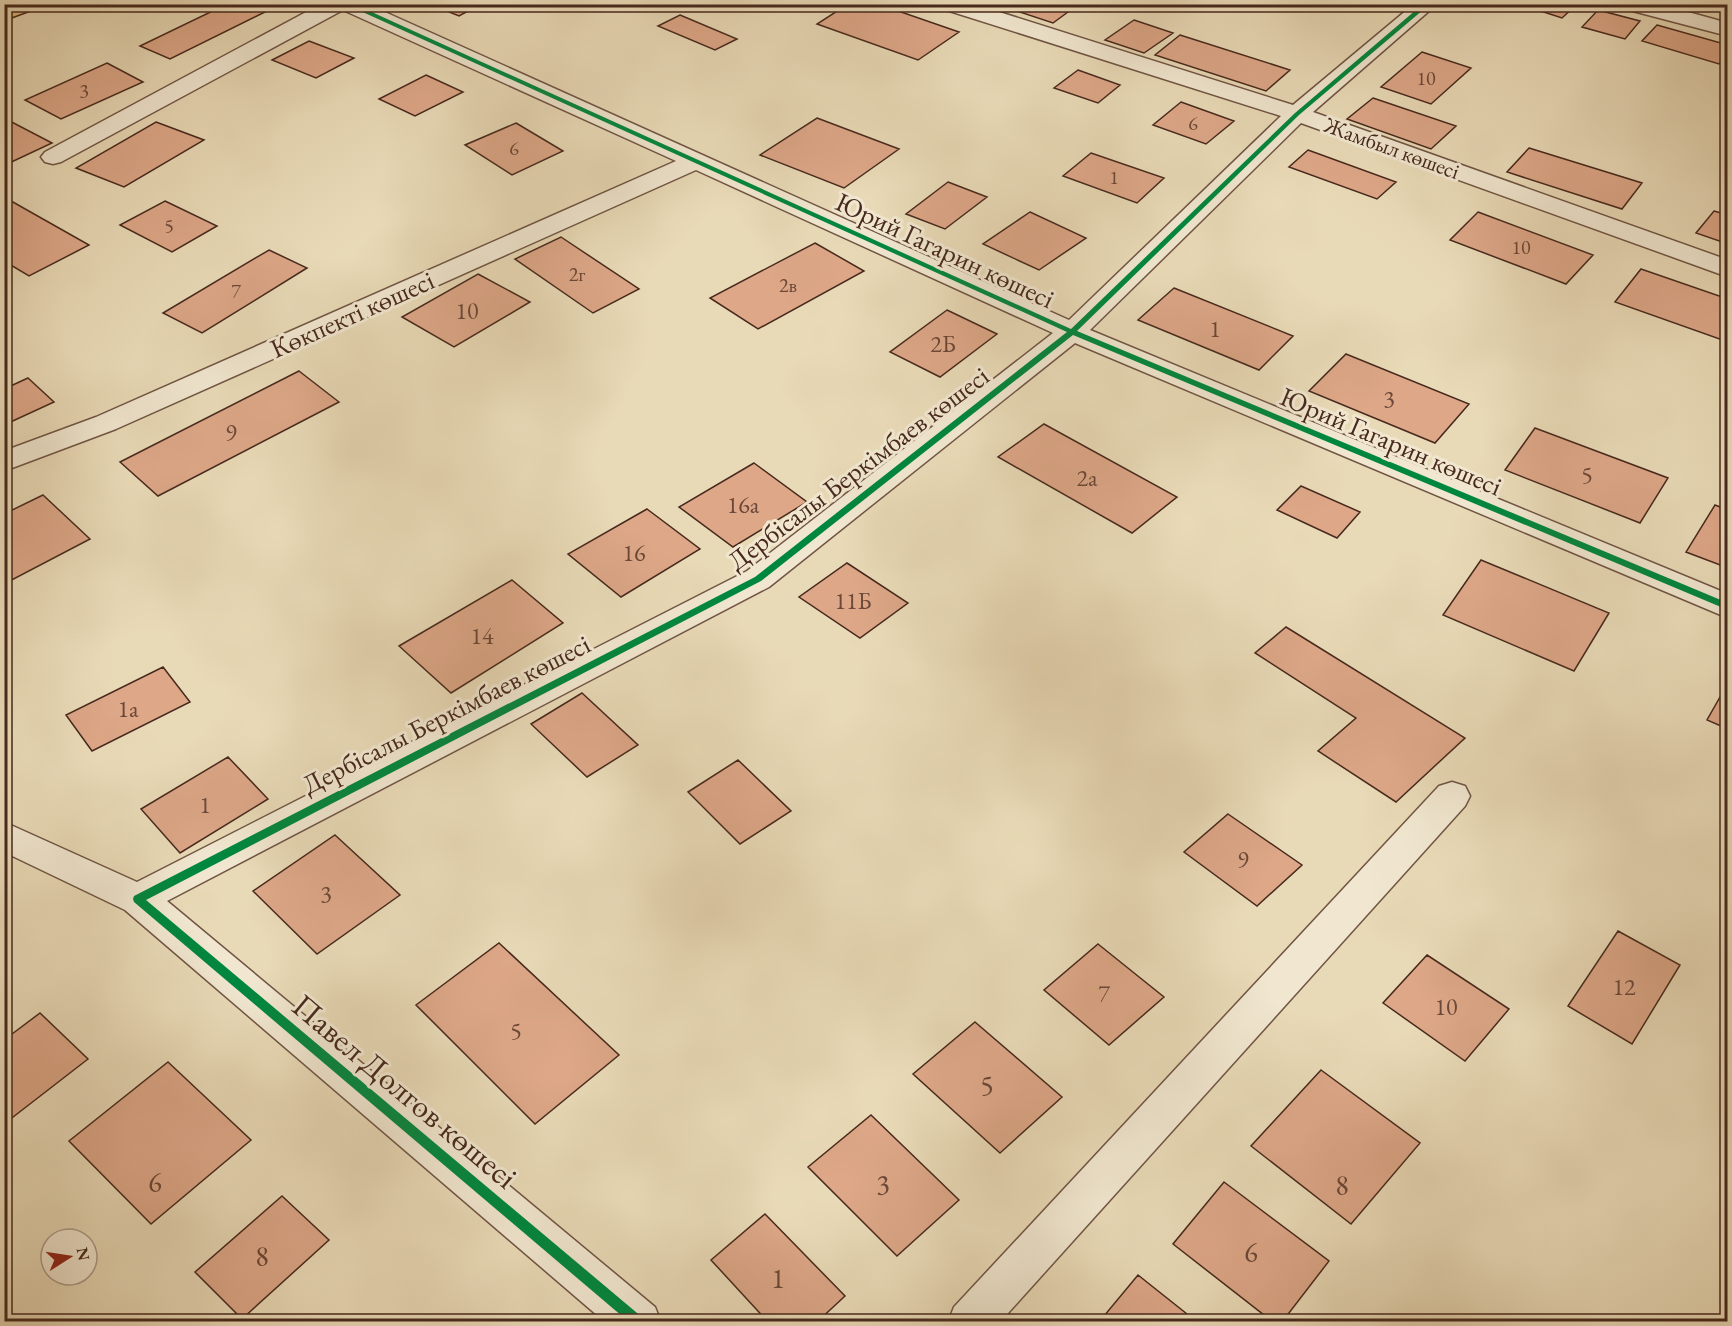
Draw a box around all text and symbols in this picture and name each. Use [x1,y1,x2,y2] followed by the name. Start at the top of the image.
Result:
[1416,65,1436,91] house number: 10
[79,78,89,104] house number: 3
[1188,110,1198,136] house number: 6
[1319,110,1464,186] street label: Жамбыл көшесі
[509,135,519,161] house number: 6
[1109,164,1119,190] house number: 1
[830,184,1060,316] street label: Юрий Гагарин көшесі
[164,213,174,239] house number: 5
[1511,234,1531,260] house number: 10
[569,261,585,287] house number: 2г
[265,262,440,366] street label: Көкпекті көшесі
[779,272,797,298] house number: 2в
[231,278,241,304] house number: 7
[455,295,479,326] house number: 10
[1209,313,1221,344] house number: 1
[930,328,956,359] house number: 2Б
[720,358,996,578] street label: Дербісалы Беркімбаев көшесі
[1275,378,1508,504] street label: Юрий Гагарин көшесі
[1383,383,1395,414] house number: 3
[225,417,237,448] house number: 9
[1581,459,1593,490] house number: 5
[1076,462,1098,493] house number: 2а
[727,489,760,520] house number: 16а
[622,537,646,568] house number: 16
[834,585,872,616] house number: 11Б
[470,620,494,651] house number: 14
[296,626,596,802] street label: Дербісалы Беркімбаев көшесі
[117,693,139,724] house number: 1а
[199,789,211,820] house number: 1
[1237,844,1249,875] house number: 9
[320,878,332,909] house number: 3
[1612,971,1636,1002] house number: 12
[1098,978,1110,1009] house number: 7
[283,984,527,1198] street label: Павел Долгов көшесі
[1434,991,1458,1022] house number: 10
[510,1015,522,1046] house number: 5
[980,1067,994,1103] house number: 5
[148,1164,162,1200] house number: 6
[876,1166,890,1202] house number: 3
[1335,1167,1349,1203] house number: 8
[39,1227,99,1287] north arrow
[1244,1234,1258,1270] house number: 6
[255,1238,269,1274] house number: 8
[72,1245,95,1263] text: N
[771,1260,785,1296] house number: 1

